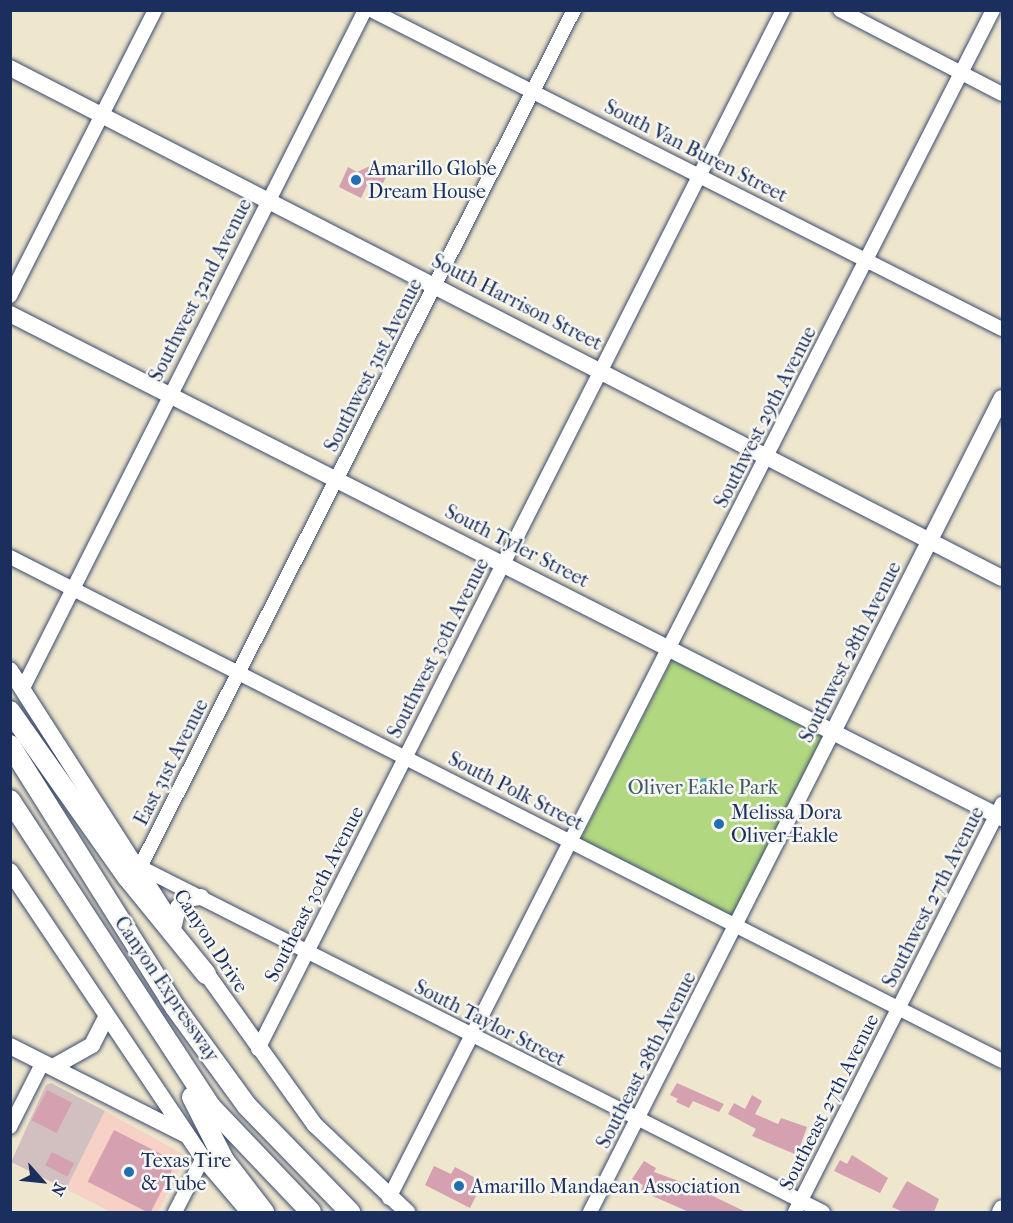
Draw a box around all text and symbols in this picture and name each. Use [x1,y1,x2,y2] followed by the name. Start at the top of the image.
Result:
[600,94,792,208] street label: South Van Buren Street
[368,156,497,203] place label: Amarillo Globe Dream House
[349,173,363,187] marker: Amarillo Globe Dream House
[143,194,257,386] street label: Southwest 32nd Avenue
[428,249,606,355] street label: South Harrison Street
[319,274,427,456] street label: Southwest 31st Avenue
[709,322,821,512] street label: Southwest 29th Avenue
[441,499,593,593] street label: South Tyler Street
[382,554,494,742] street label: Southwest 30th Avenue
[794,557,906,747] street label: Southwest 28th Avenue
[129,695,213,829] street label: East 31st Avenue
[444,747,588,835] street label: South Polk Street
[628,775,778,799] park label: Oliver Eakle Park
[731,801,842,848] place label: Melissa Dora Oliver-Eakle
[259,802,369,986] street label: Southeast 30th Avenue
[877,803,989,991] street label: Southwest 27th Avenue
[712,817,726,831] marker: Melissa Dora Oliver-Eakle
[169,885,253,997] street label: Canyon Drive
[109,912,225,1066] street label: Canyon Expressway
[591,968,701,1152] street label: Southeast 28th Avenue
[410,975,570,1071] street label: South Taylor Street
[774,1010,884,1194] street label: Southeast 27th Avenue
[141,1148,231,1195] place label: Texas Tire & Tube
[12,1151,72,1211] north arrow
[122,1165,136,1179] marker: Texas Tire & Tube
[471,1174,740,1198] place label: Amarillo Mandaean Association
[452,1179,466,1193] marker: Amarillo Mandaean Association
[47,1180,70,1199] text: N

